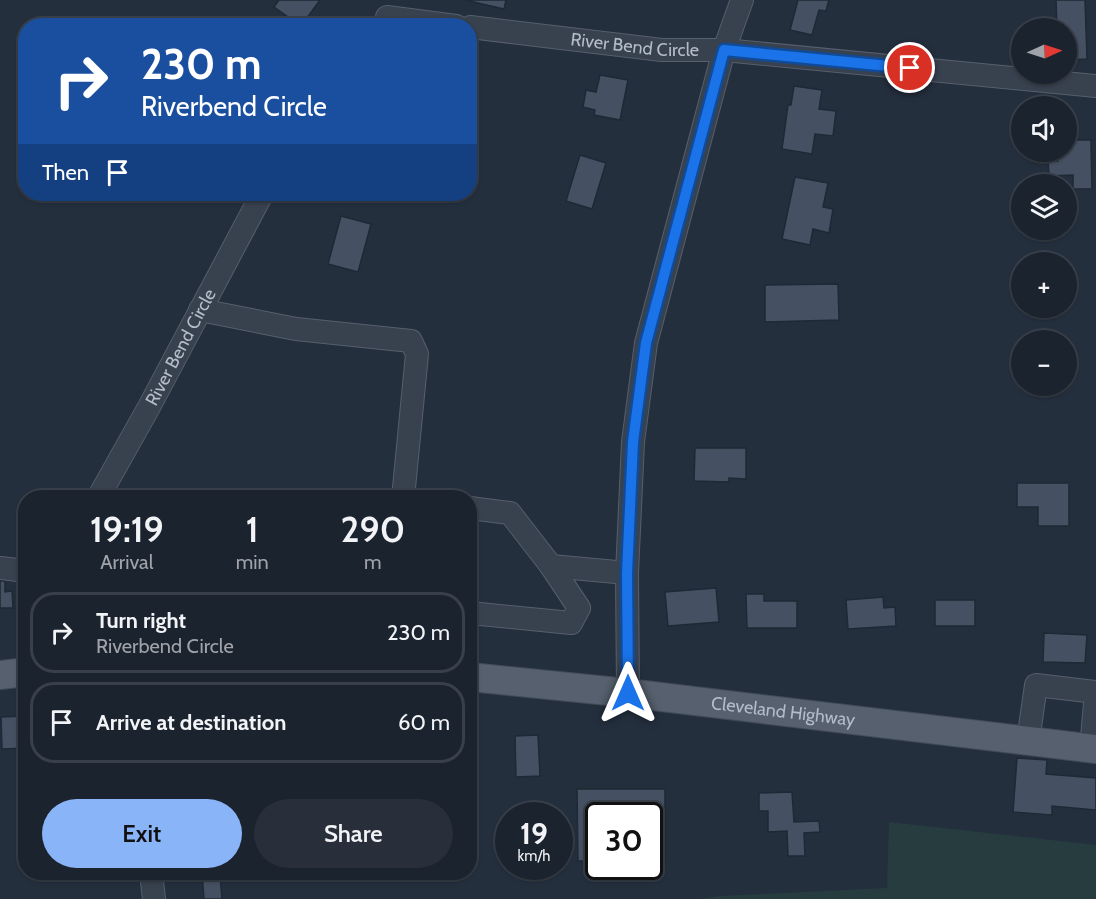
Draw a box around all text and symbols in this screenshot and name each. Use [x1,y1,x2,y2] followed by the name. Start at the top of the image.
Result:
[1011,18,1077,84] north arrow
[1011,18,1077,396] map controls
[570,28,699,61] street label: River Bend Circle
[141,38,261,90] text: 230 m
[42,42,120,120] icon: right
[884,42,935,93] pin
[893,51,926,84] icon: arrive
[141,90,327,123] text: Riverbend Circle
[1011,96,1077,162] button: sound
[101,156,134,189] icon: arrive
[42,159,89,186] text: Then
[1011,174,1077,240] button: layers
[1011,252,1077,318] button: +
[141,285,221,409] street label: River Bend Circle
[1011,330,1077,396] button: −
[90,507,164,551] text: 19:19
[246,507,259,551] text: 1
[341,507,405,551] text: 290
[100,550,153,574] text: Arrival
[236,550,269,574] text: min
[364,550,382,574] text: m
[96,607,186,634] text: Turn right
[45,616,78,649] icon: right
[387,619,450,646] text: 230 m
[96,634,234,658] text: Riverbend Circle
[596,661,660,725] position arrow
[710,692,856,731] street label: Cleveland Highway
[45,706,78,739] icon: arrive
[96,709,286,736] text: Arrive at destination
[398,709,450,736] text: 60 m
[42,799,242,868] button: Exit
[254,799,453,868] button: Share
[585,802,663,880] speed limit sign: 30
[520,815,548,852] text: 19
[518,847,550,865] text: km/h

